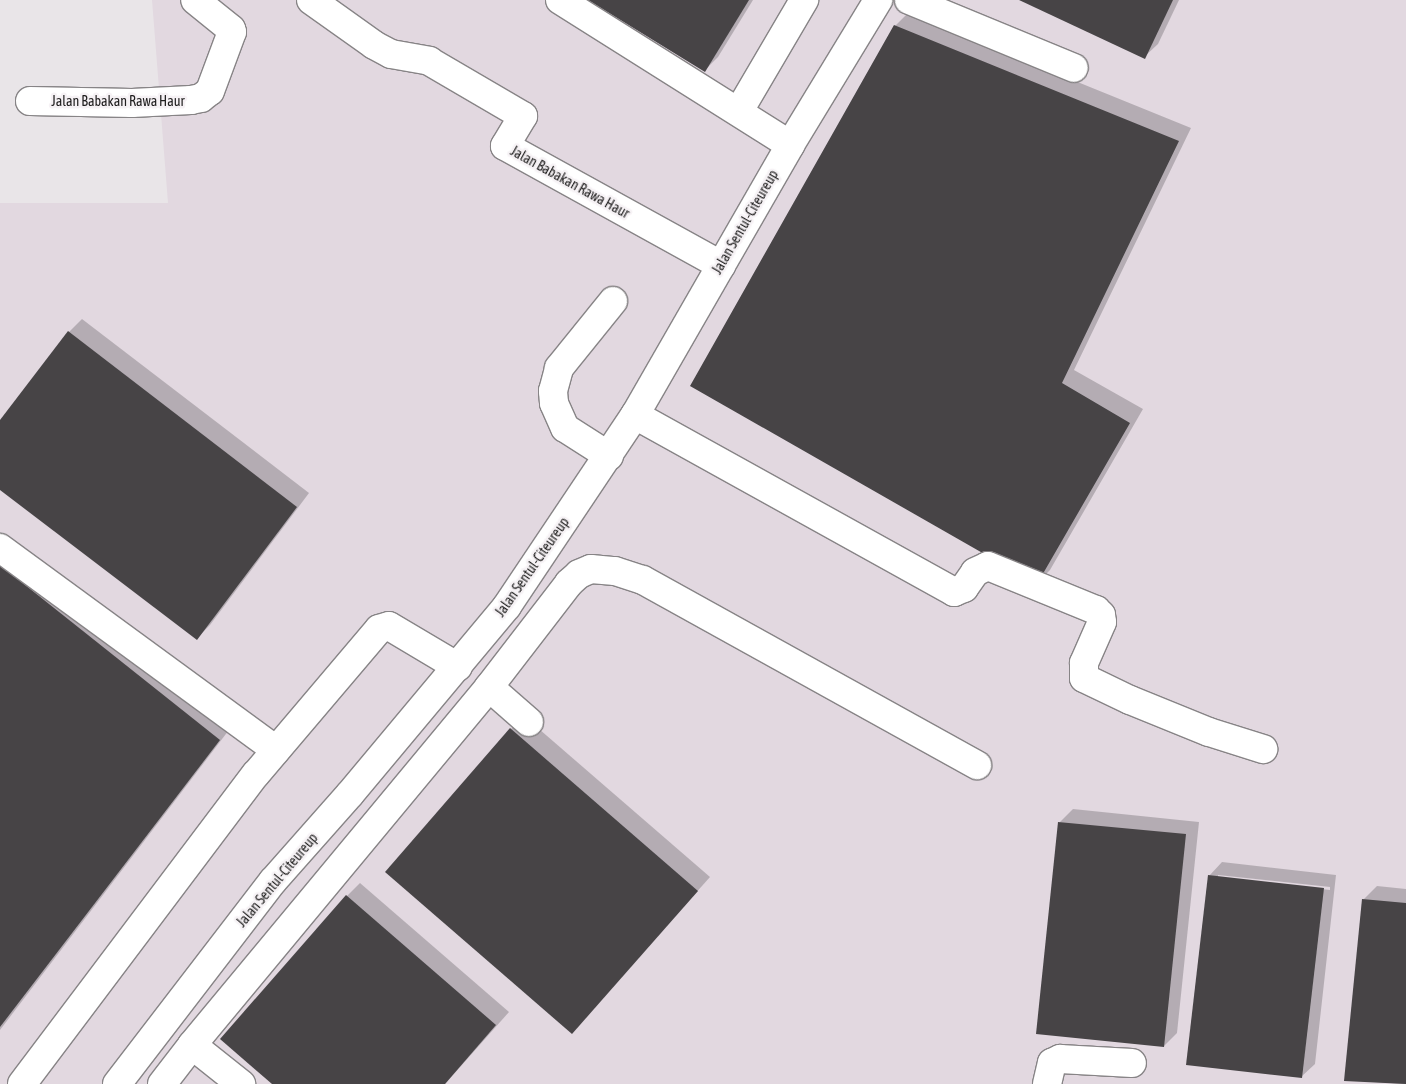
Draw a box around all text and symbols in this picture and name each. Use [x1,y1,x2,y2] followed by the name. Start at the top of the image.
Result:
[51,93,185,109] street label: Jalan Babakan Rawa Haur
[508,142,632,222] street label: Jalan Babakan Rawa Haur
[708,167,782,277] street label: Jalan Sentul-Citeureup
[491,514,573,620] street label: Jalan Sentul-Citeureup
[233,830,321,930] street label: Jalan Sentul-Citeureup

